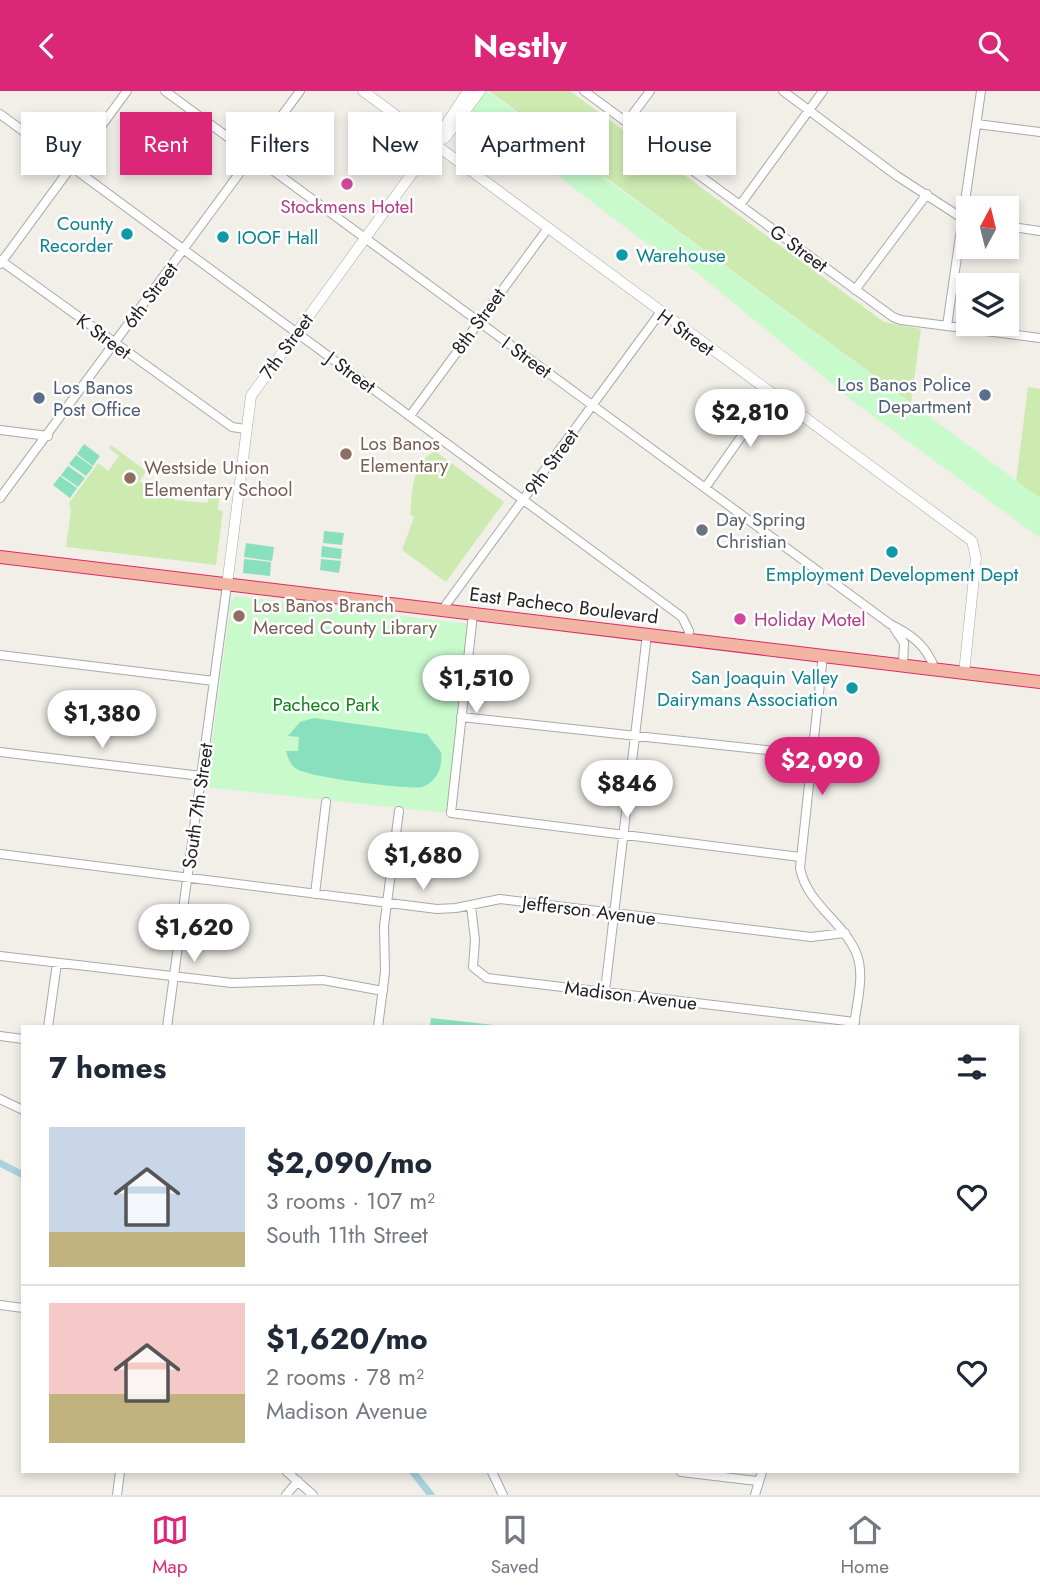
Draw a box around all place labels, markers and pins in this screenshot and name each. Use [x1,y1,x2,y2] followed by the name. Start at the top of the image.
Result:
[339,176,355,192] marker: Stockmens Hotel
[280,193,414,220] place label: Stockmens Hotel
[39,210,114,259] place label: County Recorder
[237,224,318,251] place label: IOOF Hall
[119,226,135,242] marker: County Recorder
[215,229,231,245] marker: IOOF Hall
[636,242,726,269] place label: Warehouse
[614,247,630,263] marker: Warehouse
[837,371,971,420] place label: Los Banos Police Department
[53,374,141,423] place label: Los Banos Post Office
[977,387,993,403] marker: Los Banos Police Department
[693,389,807,449] pin: $2,810
[31,390,47,406] marker: Los Banos Post Office
[360,430,449,479] place label: Los Banos Elementary
[338,446,354,462] marker: Los Banos Elementary
[144,454,293,503] place label: Westside Union Elementary School
[122,470,138,486] marker: Westside Union Elementary School
[716,506,806,555] place label: Day Spring Christian
[694,522,710,538] marker: Day Spring Christian
[884,544,900,560] marker: Employment Development Dept
[766,561,1019,588] place label: Employment Development Dept
[253,592,438,641] place label: Los Banos Branch Merced County Library
[754,606,866,633] place label: Holiday Motel
[231,608,247,624] marker: Los Banos Branch Merced County Library
[732,611,748,627] marker: Holiday Motel
[419,655,533,715] pin: $1,510
[657,664,839,713] place label: San Joaquin Valley Dairymans Association
[844,680,860,696] marker: San Joaquin Valley Dairymans Association
[45,691,159,750] pin: $1,380
[765,737,879,797] pin: $2,090
[586,761,668,820] pin: $846
[366,833,480,892] pin: $1,680
[137,905,251,964] pin: $1,620

